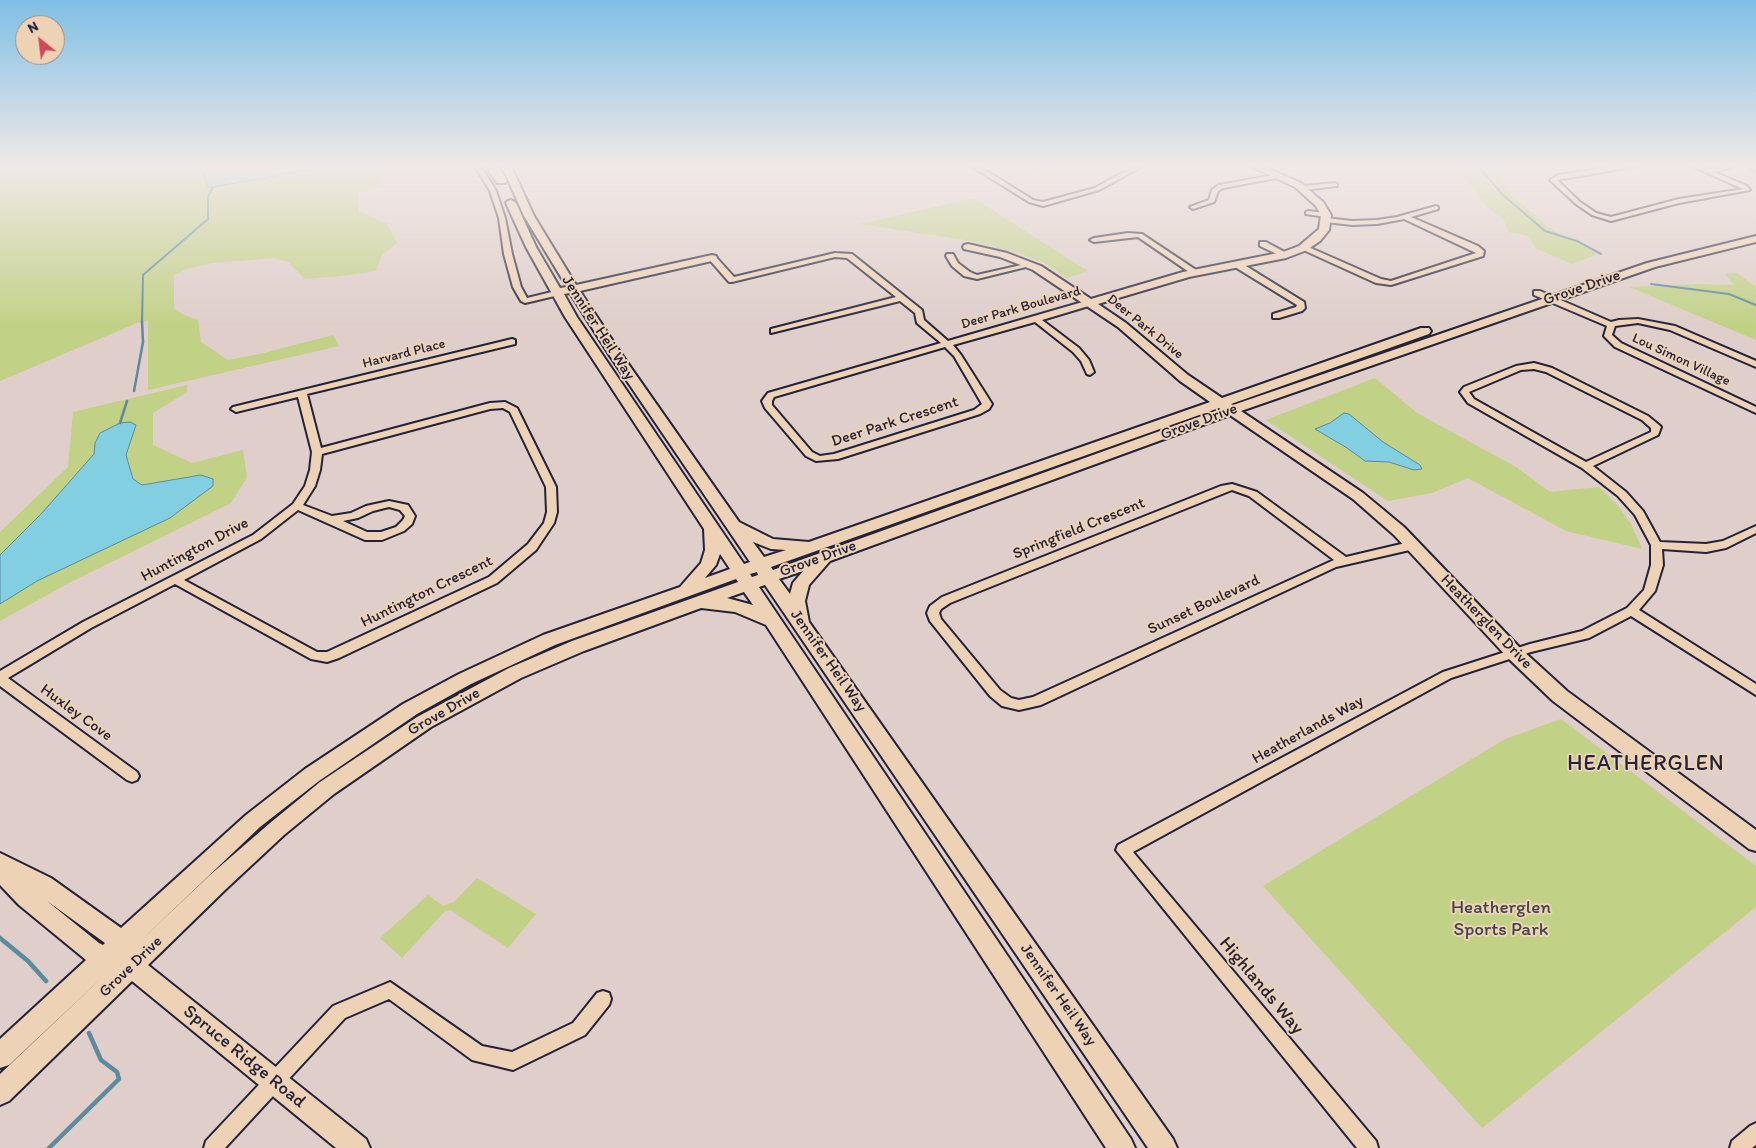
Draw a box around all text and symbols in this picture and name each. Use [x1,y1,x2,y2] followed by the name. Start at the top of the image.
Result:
[15,15,65,65] north arrow
[25,18,41,37] text: N
[1541,266,1623,310] street label: Grove Drive
[557,272,639,384] street label: Jennifer Heil Way
[959,283,1083,333] street label: Deer Park Boulevard
[1103,291,1187,363] street label: Deer Park Drive
[1629,330,1733,390] street label: Lou Simon Village
[361,336,447,372] street label: Harvard Place
[829,392,961,452] street label: Deer Park Crescent
[1158,399,1240,445] street label: Grove Drive
[1010,494,1148,564] street label: Springfield Crescent
[138,514,252,586] street label: Huntington Drive
[777,536,859,582] street label: Grove Drive
[358,552,496,632] street label: Huntington Crescent
[1145,571,1263,639] street label: Sunset Boulevard
[1436,571,1536,673] street label: Heatherglen Drive
[786,606,870,716] street label: Jennifer Heil Way
[36,680,116,746] street label: Huxley Cove
[404,684,484,740] street label: Grove Drive
[1249,691,1367,769] street label: Heatherlands Way
[1565,751,1727,777] district label: HEATHERGLEN
[1451,897,1551,941] park label: Heatherglen Sports Park
[95,932,167,1002] street label: Grove Drive
[1214,933,1308,1039] street label: Highlands Way
[1016,940,1100,1050] street label: Jennifer Heil Way
[178,1001,310,1113] street label: Spruce Ridge Road

